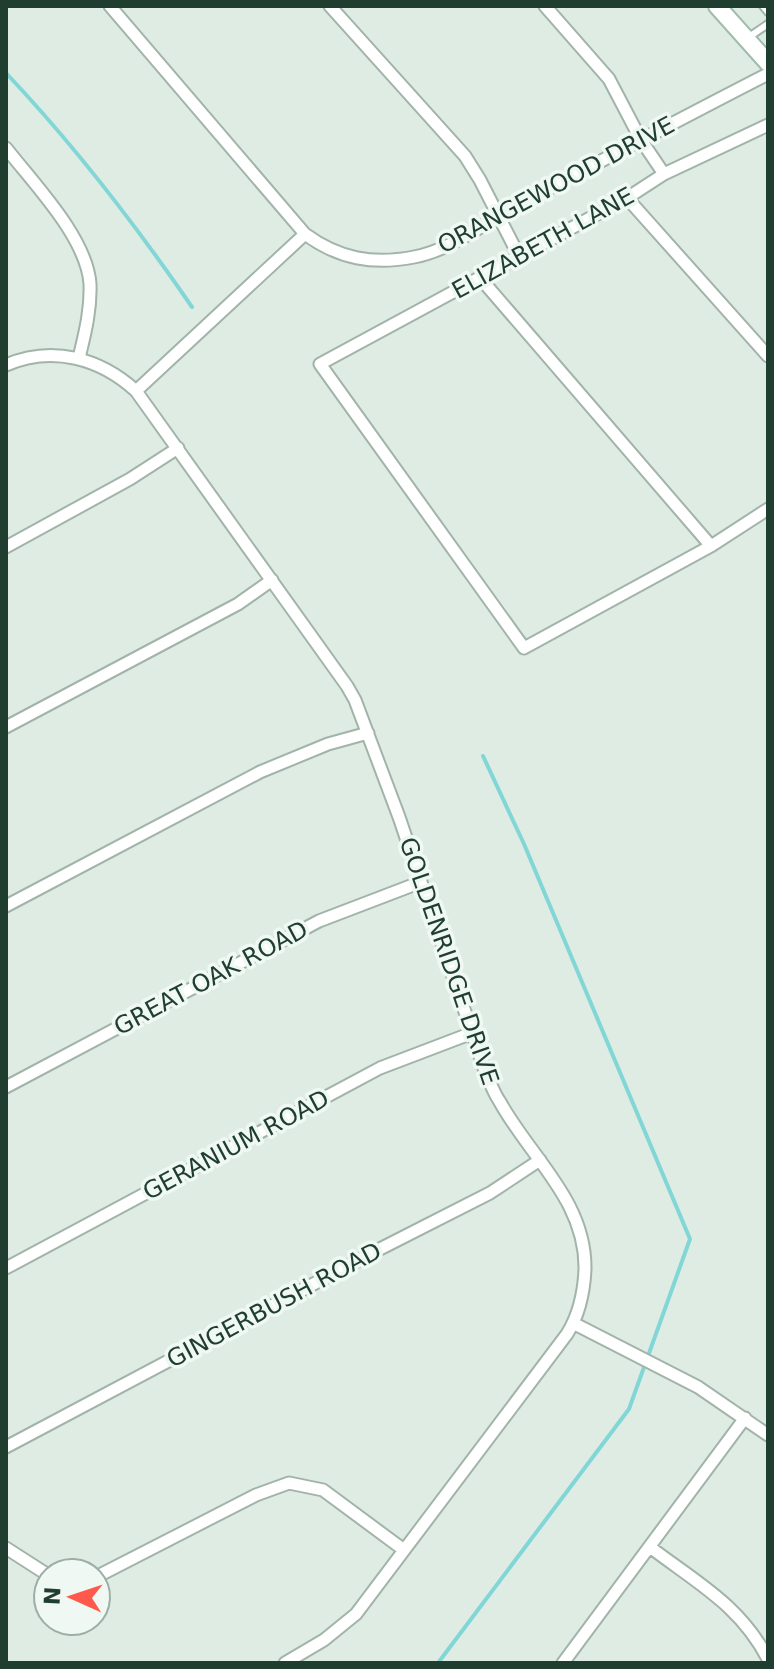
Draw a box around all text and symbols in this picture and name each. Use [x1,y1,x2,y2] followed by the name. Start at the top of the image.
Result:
[433,111,679,259] street label: ORANGEWOOD DRIVE
[447,181,639,305] street label: ELIZABETH LANE
[393,834,505,1088] street label: GOLDENRIDGE DRIVE
[109,915,313,1041] street label: GREAT OAK ROAD
[138,1084,334,1206] street label: GERANIUM ROAD
[162,1237,386,1373] street label: GINGERBUSH ROAD
[32,1557,112,1637] north arrow
[40,1586,65,1606] text: N

